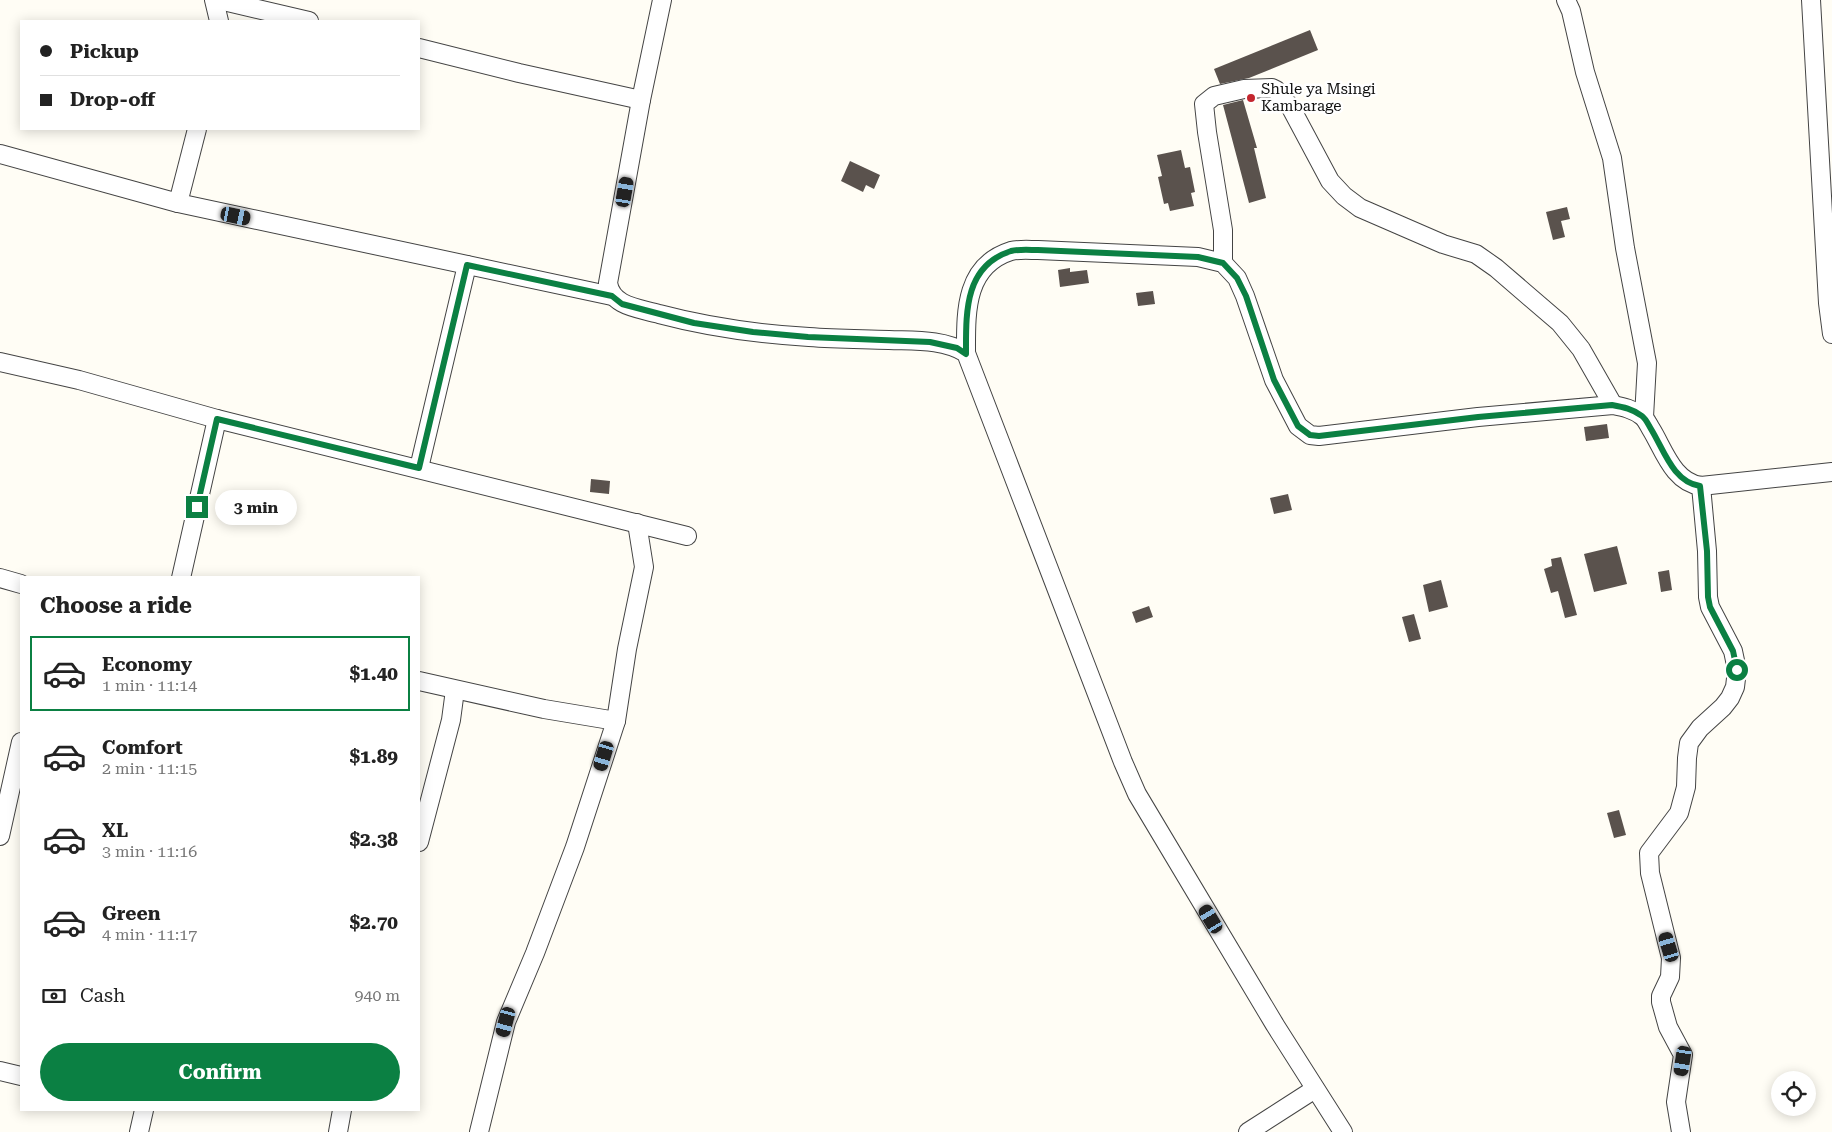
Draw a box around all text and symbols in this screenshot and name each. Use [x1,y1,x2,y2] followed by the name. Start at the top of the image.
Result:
[70,40,139,63] text: Pickup
[1261,80,1376,115] place label: Shule ya Msingi Kambarage
[70,88,155,111] text: Drop-off
[1245,92,1257,104] marker: Shule ya Msingi Kambarage
[615,176,634,208] car
[219,206,252,226] car
[214,490,297,524] callout: 3 min
[186,496,208,518] route end
[234,498,278,517] text: 3 min
[40,593,192,618] text: Choose a ride
[42,651,87,696] icon: car
[102,653,192,676] text: Economy
[1726,659,1748,681] route start
[349,662,398,685] text: $1.40
[102,676,197,695] text: 1 min · 11:14
[42,734,87,779] icon: car
[102,736,183,759] text: Comfort
[592,739,615,773] car
[349,745,398,768] text: $1.89
[102,759,197,778] text: 2 min · 11:15
[42,817,87,862] icon: car
[102,819,128,842] text: XL
[349,828,398,851] text: $2.38
[102,842,197,861] text: 3 min · 11:16
[42,900,87,945] icon: car
[102,902,160,925] text: Green
[1196,902,1225,936] car
[349,911,398,934] text: $2.70
[102,925,197,944] text: 4 min · 11:17
[1657,930,1680,964] car
[40,982,68,1010] icon: cash
[80,984,125,1007] text: Cash
[354,986,400,1005] text: 940 m
[494,1006,517,1038] car
[40,1043,400,1101] button: Confirm
[1673,1045,1692,1077] car
[1771,1071,1816,1116] map controls
[1771,1071,1816,1116] button: locate

